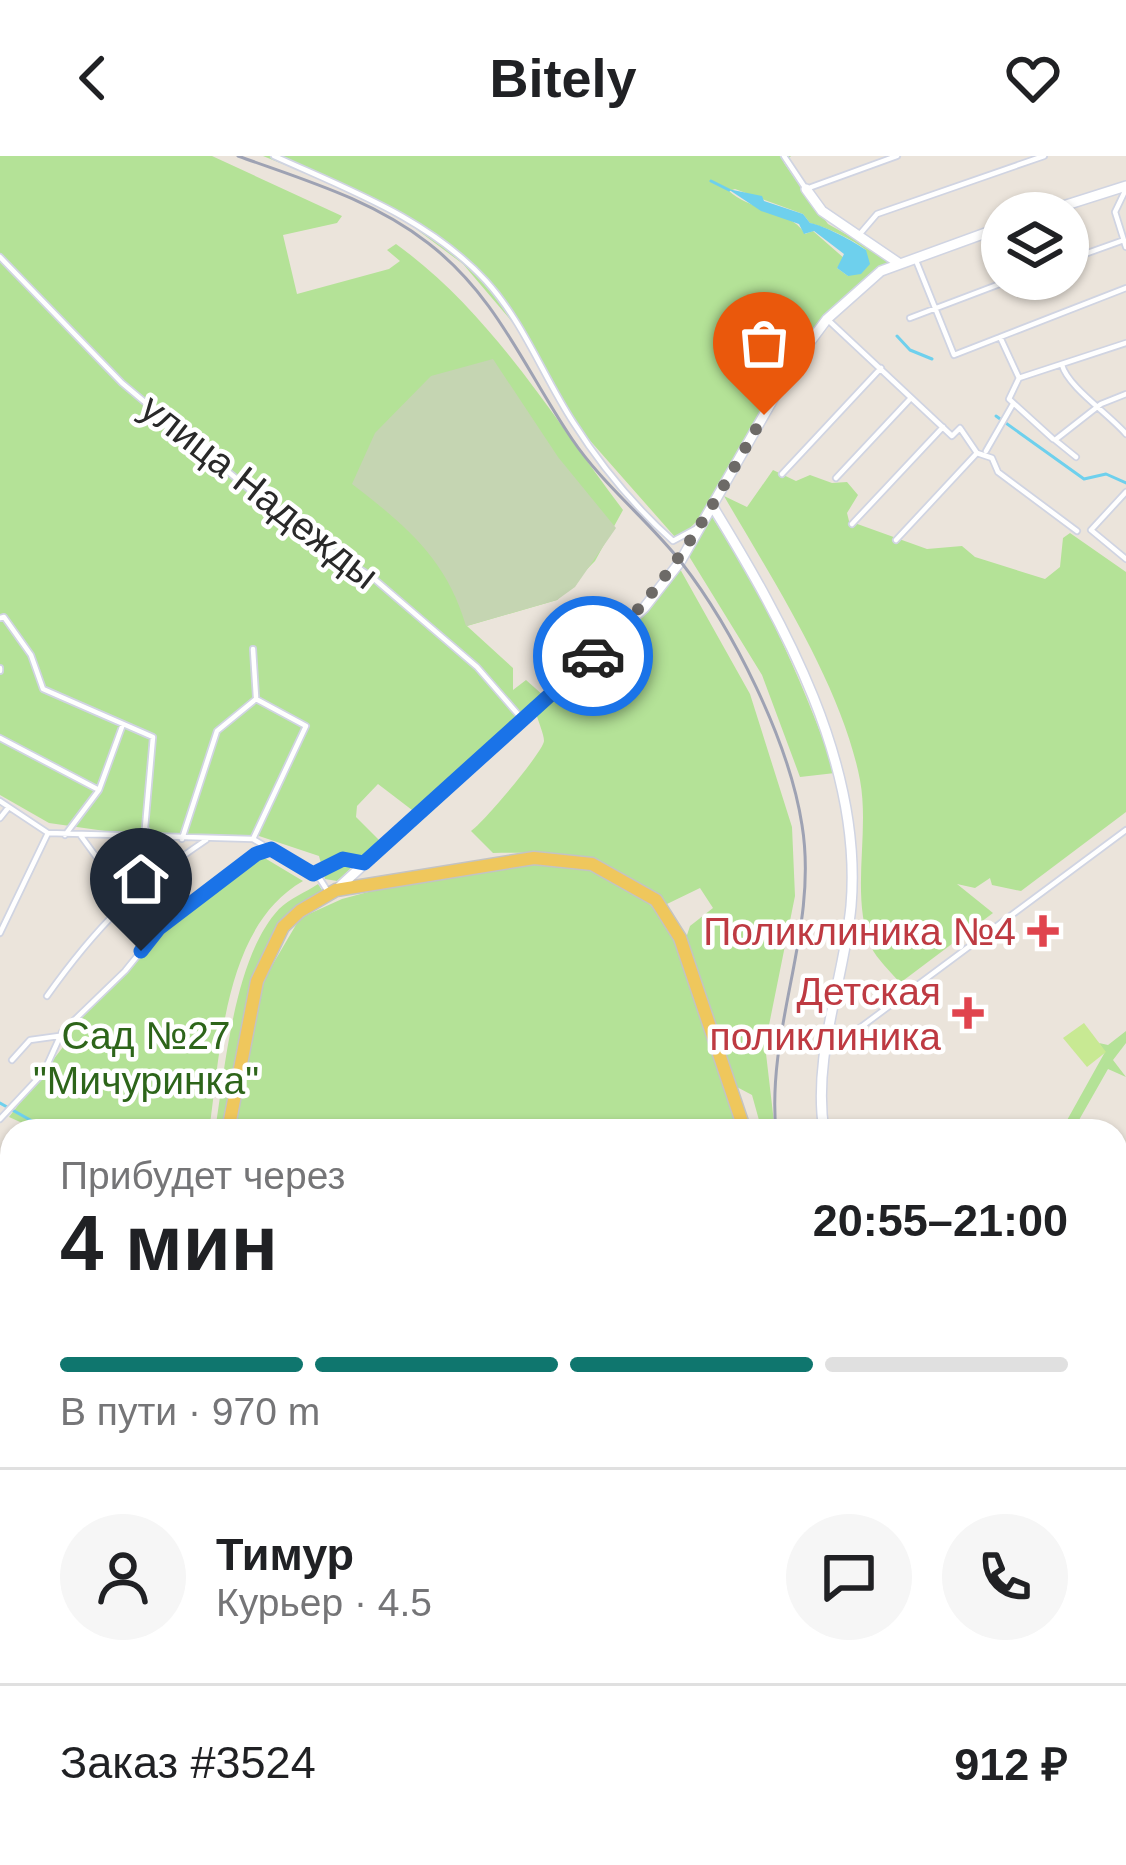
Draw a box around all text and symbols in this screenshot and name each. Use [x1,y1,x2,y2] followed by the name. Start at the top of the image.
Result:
[60,45,126,111] icon: back
[1000,45,1066,111] icon: heart
[489,48,637,108] text: Bitely
[981,192,1089,300] map controls
[981,192,1089,300] button: layers
[713,292,815,415] pin
[731,310,797,376] icon: bag
[133,386,387,597] street label: улица Надежды
[533,596,653,716] courier
[560,623,626,689] icon: car
[90,828,192,951] pin
[108,846,174,912] icon: home
[703,910,1016,953] place label: Поликлиника №4
[1027,915,1059,947] marker: Поликлиника №4
[710,970,941,1058] place label: Детская поликлиника
[952,997,984,1029] marker: Детская поликлиника
[33,1014,259,1102] park label: Сад №27 "Мичуринка"
[60,1154,345,1197] text: Прибудет через
[813,1195,1068,1246] text: 20:55–21:00
[60,1199,278,1287] text: 4 мин
[60,1390,320,1433] text: В пути · 970 m
[60,1514,186,1640] button: person
[786,1514,912,1640] button: chat
[942,1514,1068,1640] button: phone
[216,1529,354,1580] text: Тимур
[216,1581,432,1624] text: Курьер · 4.5
[60,1737,316,1788] text: Заказ #3524
[954,1739,1068,1790] text: 912 ₽

